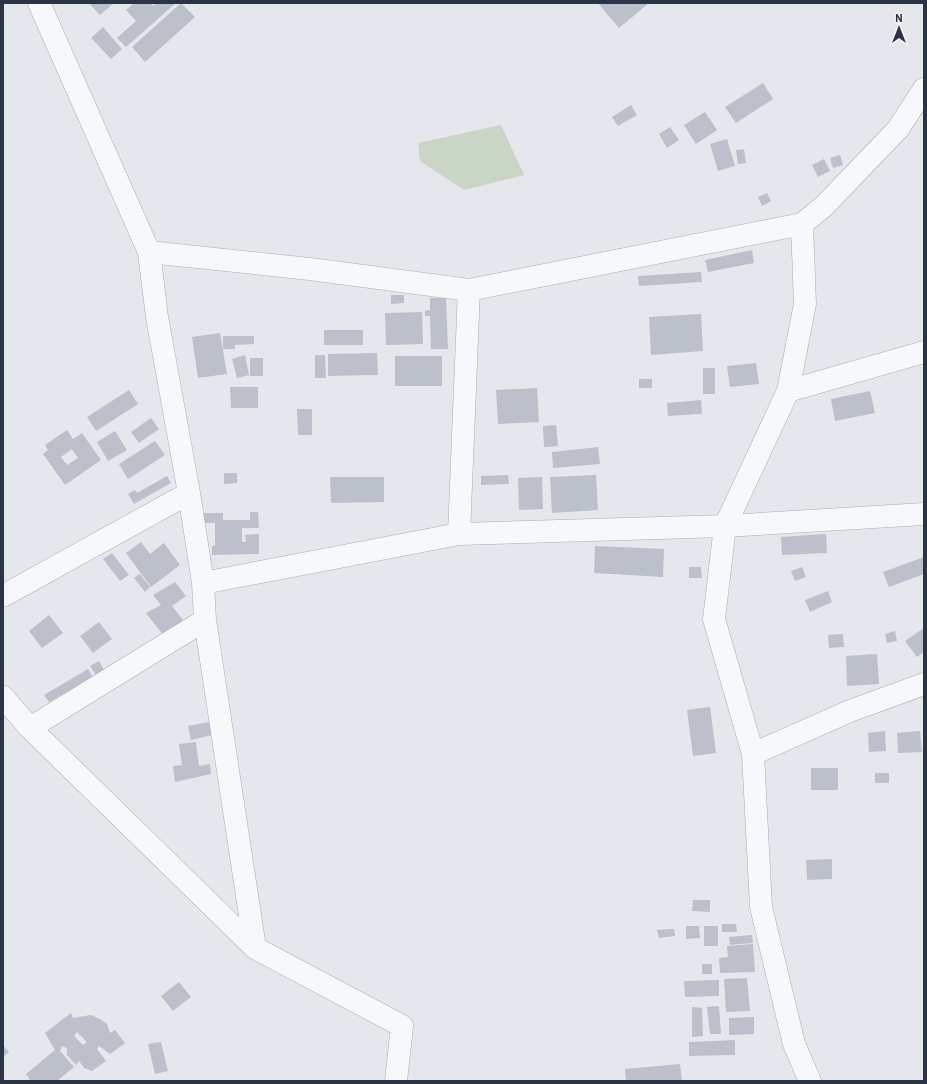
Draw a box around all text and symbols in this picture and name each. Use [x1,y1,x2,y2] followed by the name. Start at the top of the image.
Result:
[879,8,919,48] north arrow
[895,11,903,24] text: N

